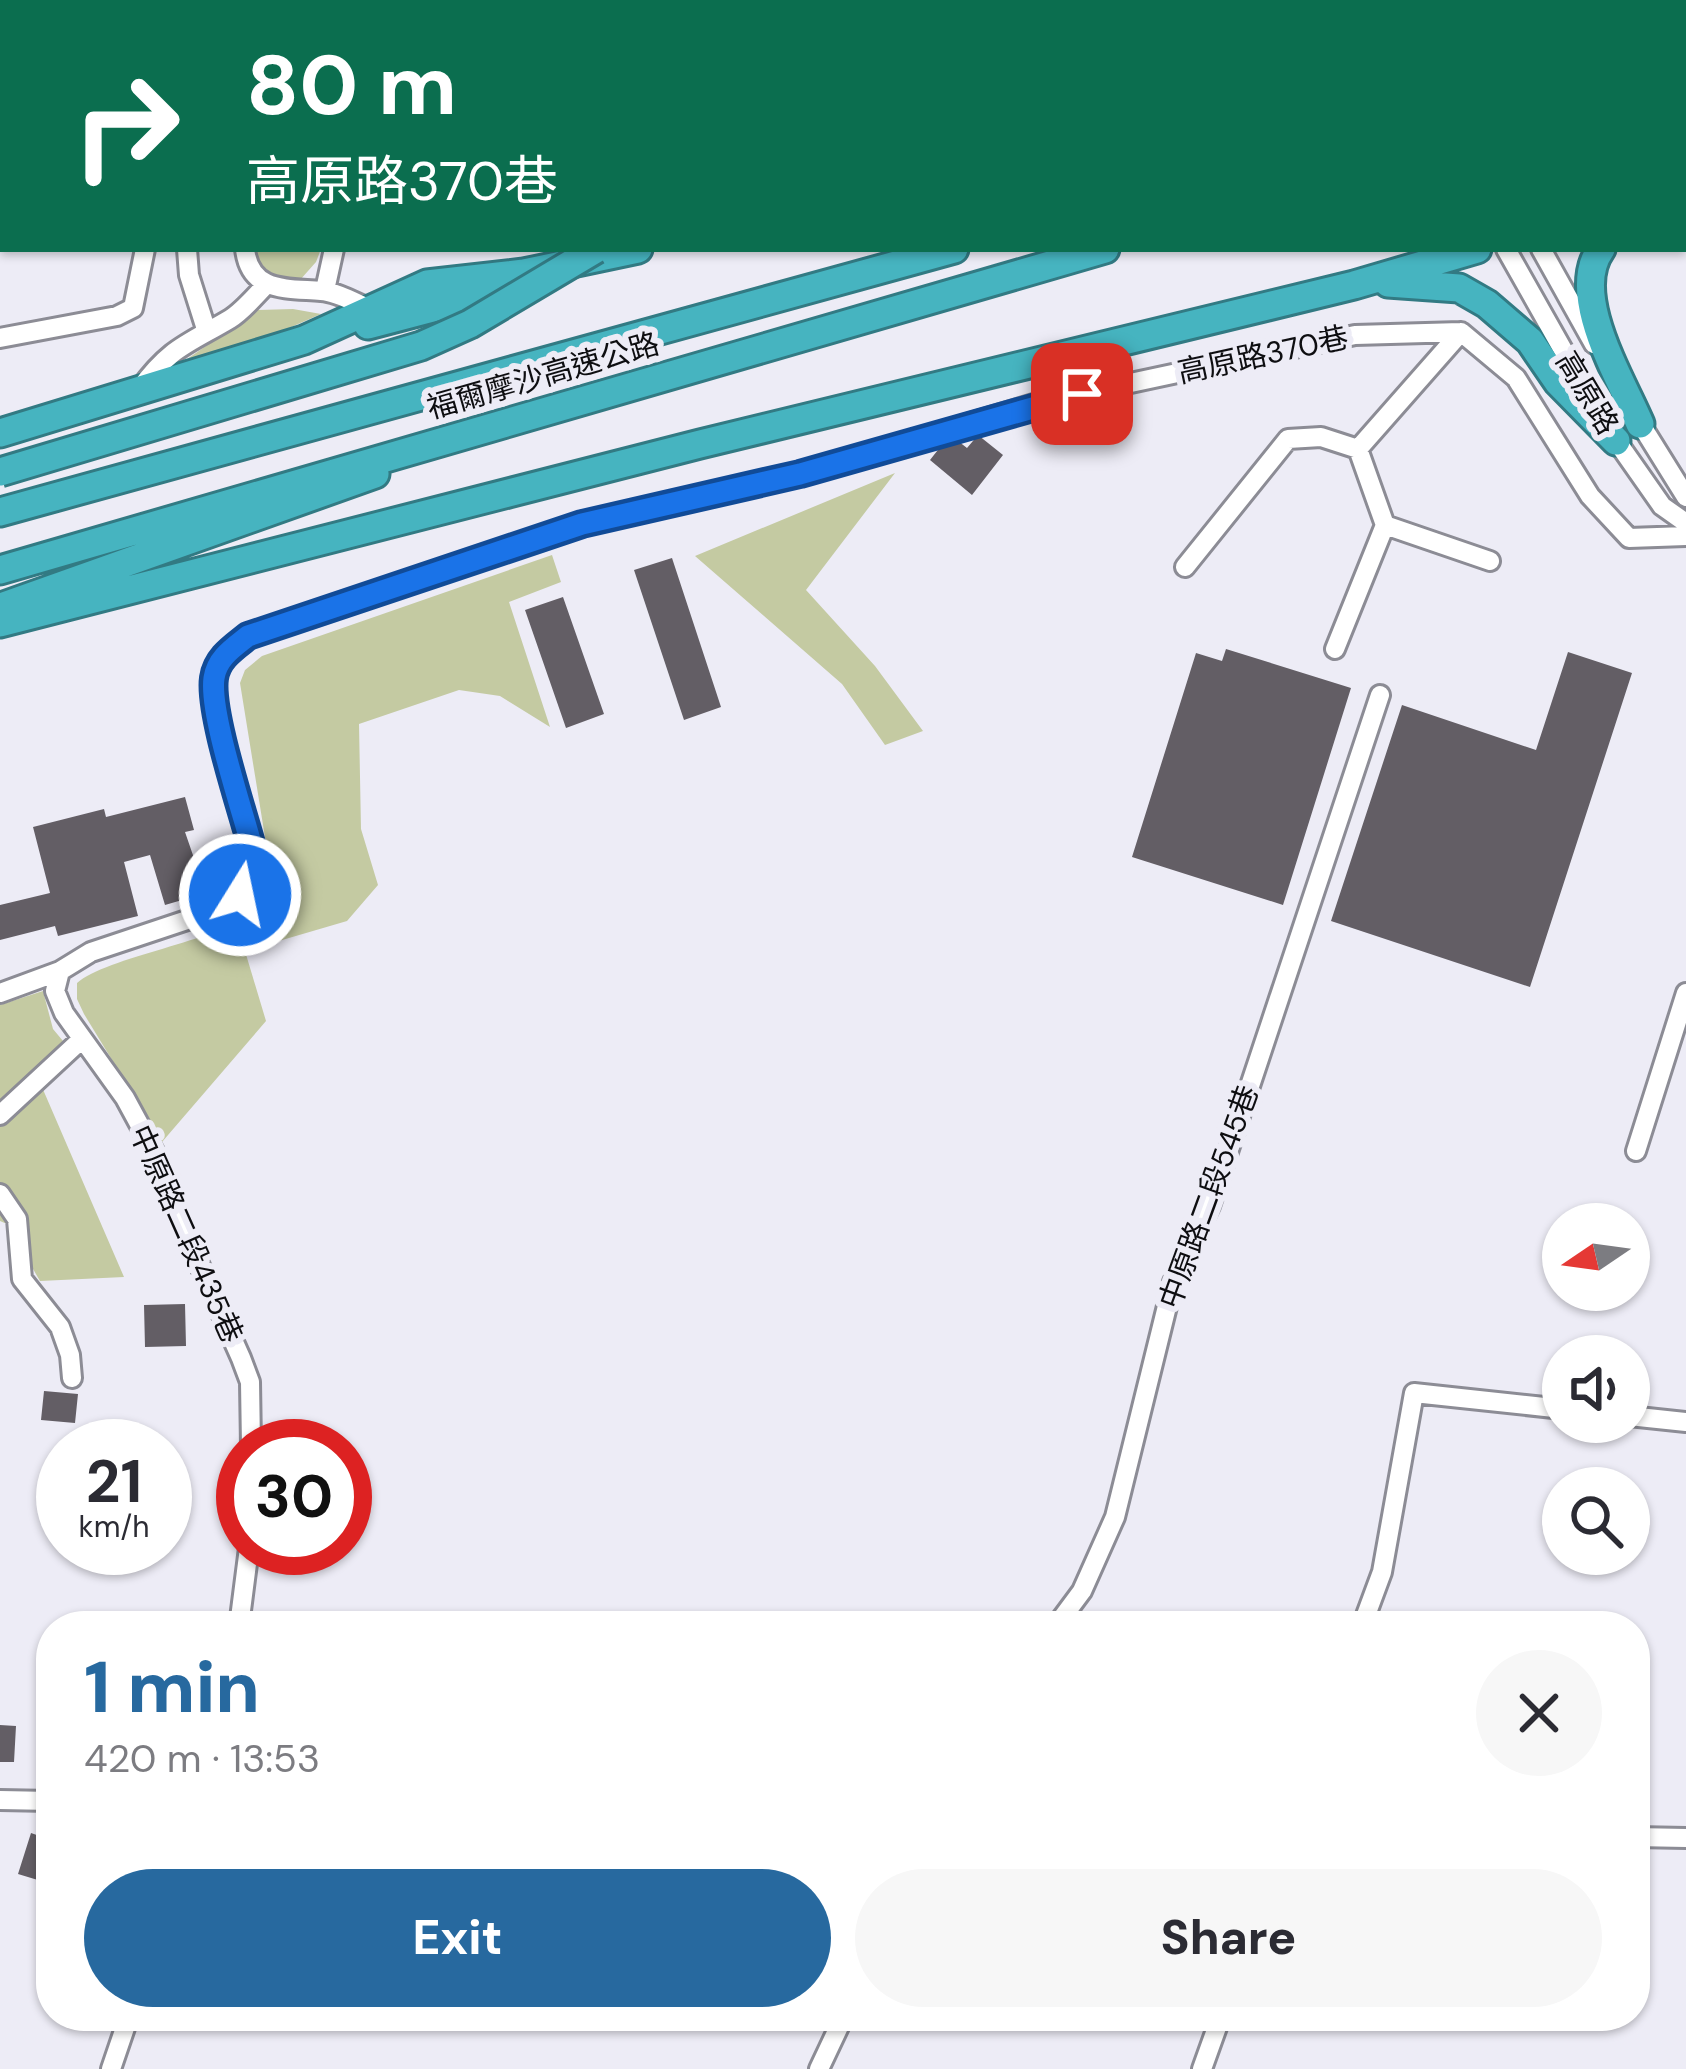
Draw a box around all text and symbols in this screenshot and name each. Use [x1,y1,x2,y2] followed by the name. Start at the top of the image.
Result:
[246,31,457,140] text: 80 m
[48,48,204,204] icon: right
[246,146,558,217] text: 高原路370巷
[1174,317,1352,392] street label: 高原路370巷
[422,324,664,427] street label: 福爾摩沙高速公路
[1031,343,1133,445] pin
[1548,344,1627,441] street label: 高原路
[1049,361,1115,427] icon: arrive
[177,832,303,958] position arrow
[1150,1080,1267,1314] street label: 中原路二段545巷
[121,1119,252,1349] street label: 中原路二段435巷
[1542,1203,1650,1311] north arrow
[1542,1203,1650,1575] map controls
[1542,1335,1650,1443] button: sound
[216,1419,372,1575] speed limit sign: 30
[86,1442,142,1521] text: 21
[1542,1467,1650,1575] button: search
[79,1507,149,1546] text: km/h
[84,1641,260,1734] text: 1 min
[1476,1650,1602,1776] button: close
[84,1733,320,1784] text: 420 m · 13:53
[84,1869,831,2007] button: Exit
[855,1869,1602,2007] button: Share

